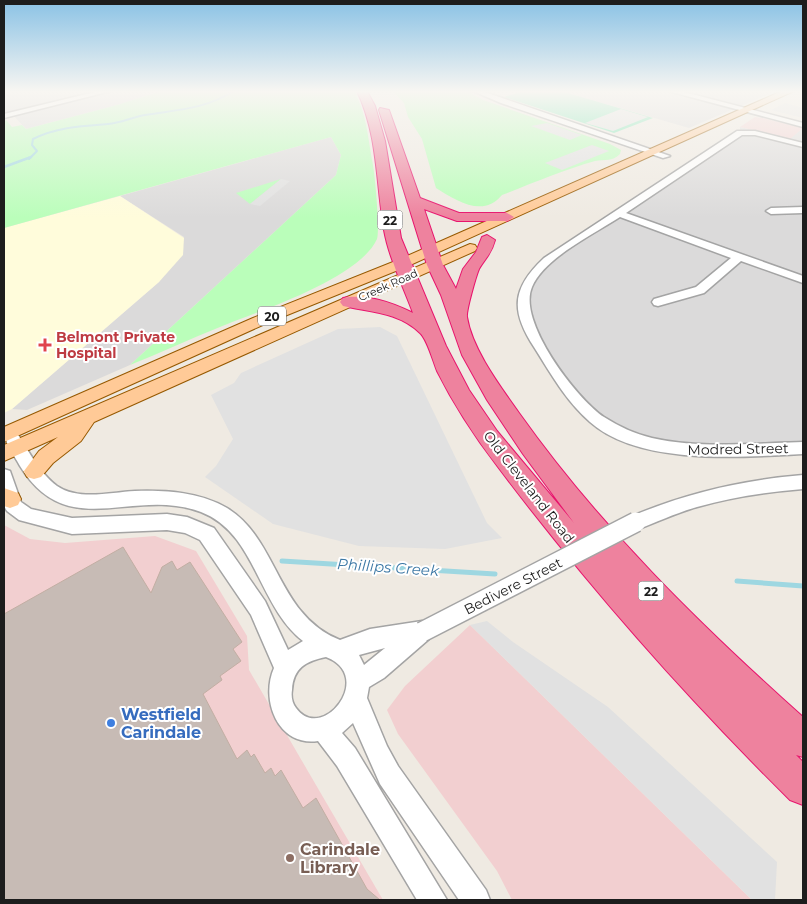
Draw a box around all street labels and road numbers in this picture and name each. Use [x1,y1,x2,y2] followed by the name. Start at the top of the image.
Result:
[378,210,402,230] road number: 22
[356,266,420,304] street label: Creek Road
[258,306,286,326] road number: 20
[479,427,579,547] street label: Old Cleveland Road
[687,439,789,459] street label: Modred Street
[461,553,565,619] street label: Bedivere Street
[638,582,664,600] road number: 22

